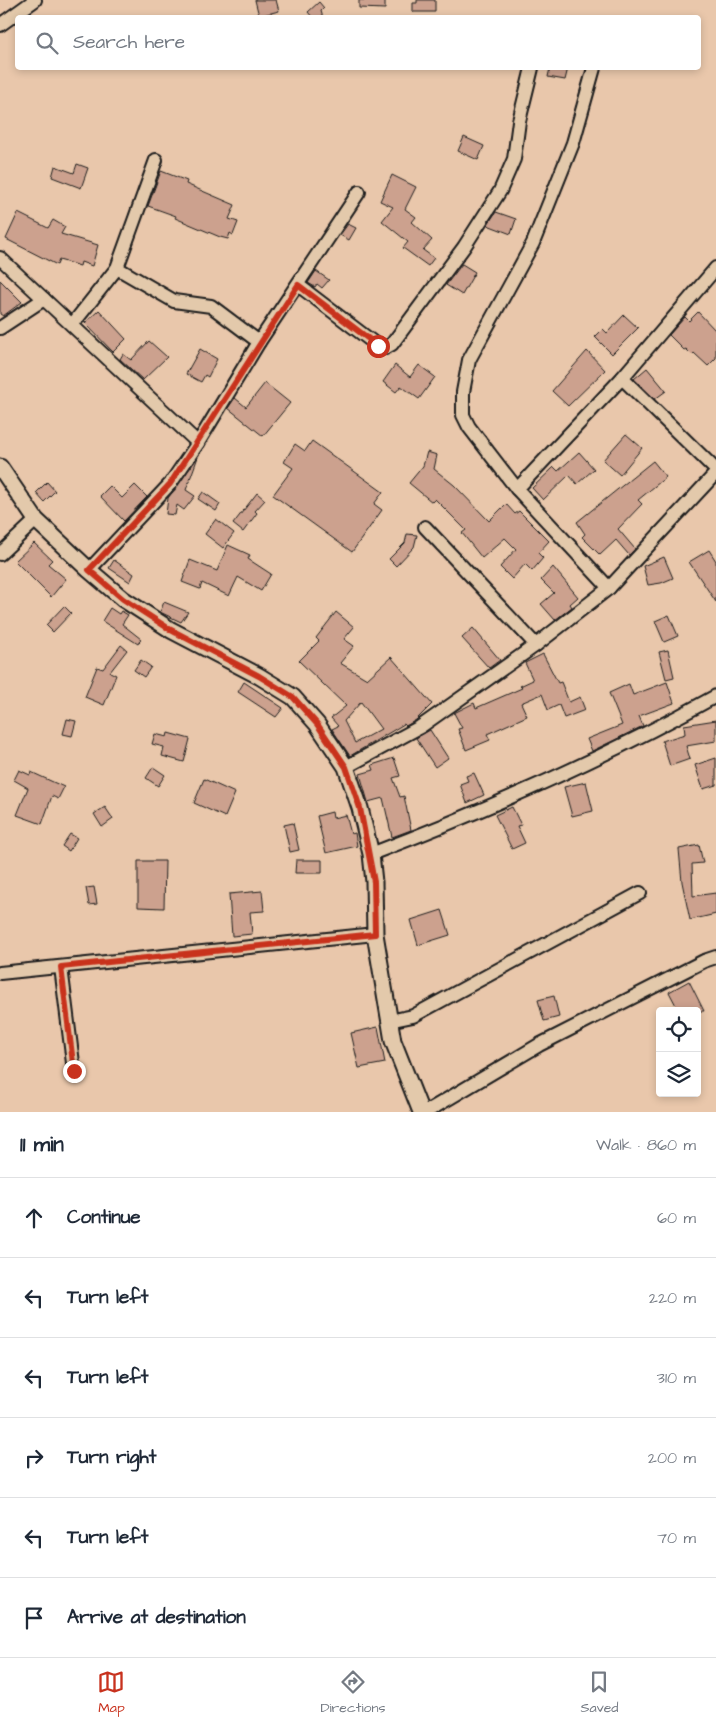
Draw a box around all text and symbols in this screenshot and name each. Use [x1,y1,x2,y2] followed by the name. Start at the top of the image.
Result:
[15,15,701,70] search box
[33,29,61,57] icon: search
[73,29,185,56] text: Search here
[367,335,390,358] route start
[656,1007,701,1097] map controls
[656,1007,701,1052] button: locate
[656,1052,701,1097] button: layers
[63,1060,86,1083] route end
[20,1130,64,1159] text: 11 min
[596,1134,696,1156] text: Walk · 860 m
[20,1204,48,1232] icon: ahead
[67,1204,141,1231] text: Continue
[657,1207,696,1229] text: 60 m
[20,1284,48,1312] icon: left
[67,1284,148,1311] text: Turn left
[649,1287,696,1309] text: 220 m
[20,1364,48,1392] icon: left
[67,1364,148,1391] text: Turn left
[657,1367,696,1389] text: 310 m
[20,1444,48,1472] icon: right
[67,1444,156,1471] text: Turn right
[648,1447,696,1469] text: 200 m
[20,1524,48,1552] icon: left
[67,1524,148,1551] text: Turn left
[657,1527,696,1549] text: 70 m
[20,1604,48,1632] icon: arrive
[67,1604,246,1631] text: Arrive at destination
[97,1668,125,1718] tab: Map
[320,1668,385,1718] tab: Directions
[580,1668,619,1718] tab: Saved

